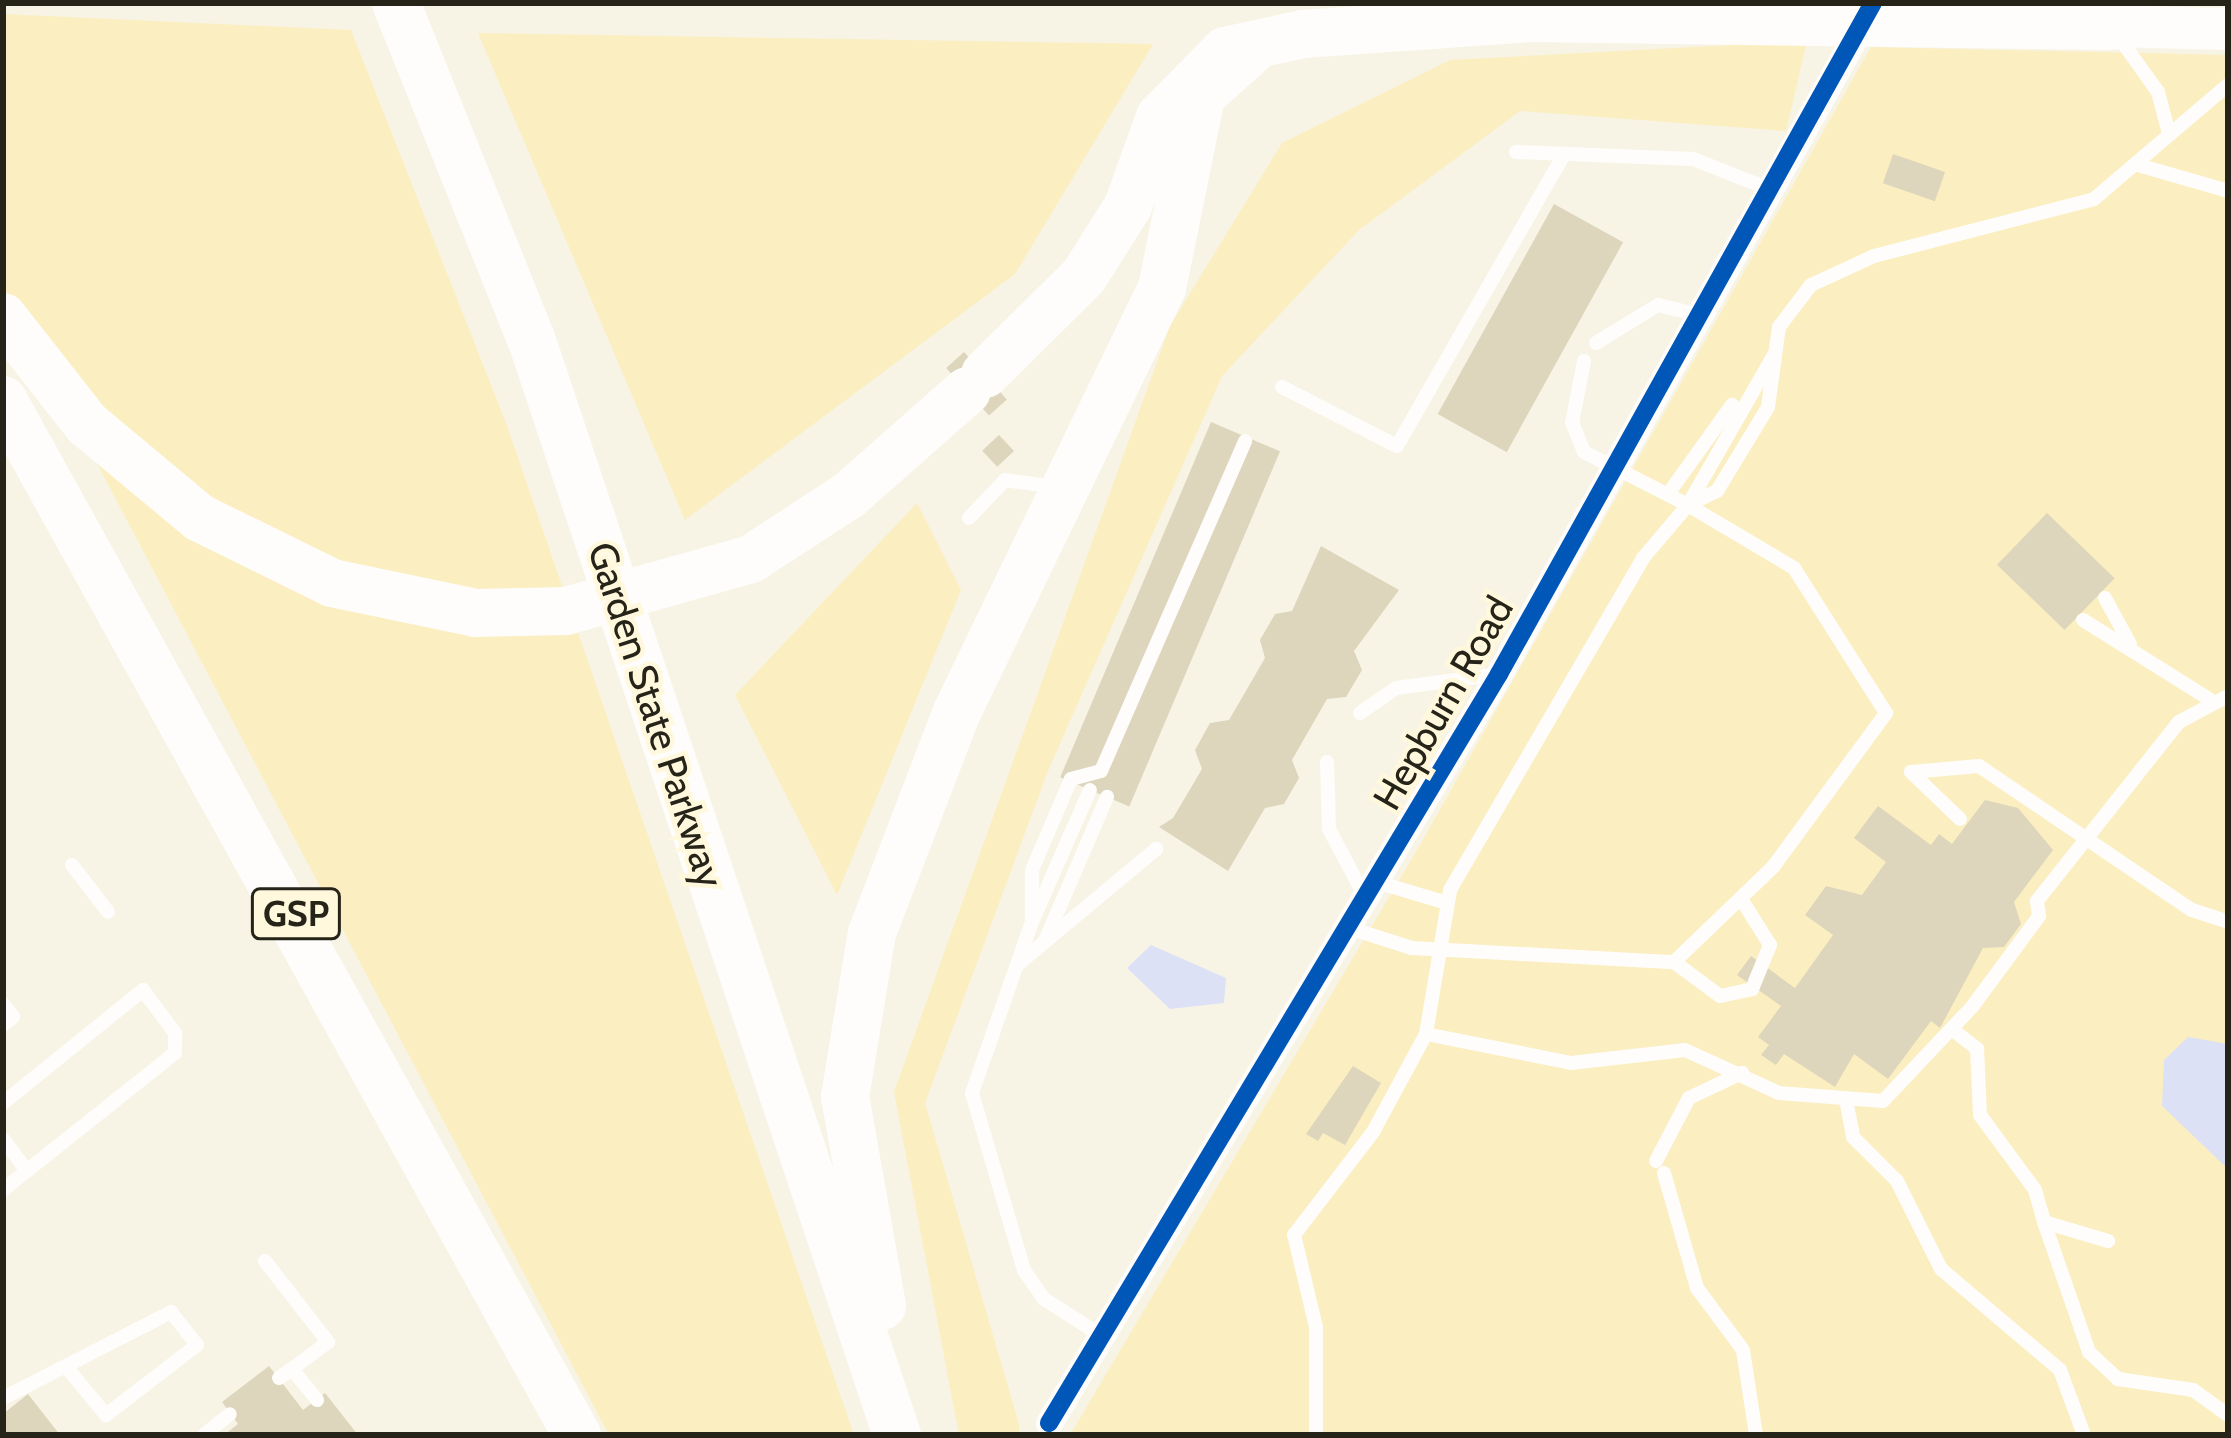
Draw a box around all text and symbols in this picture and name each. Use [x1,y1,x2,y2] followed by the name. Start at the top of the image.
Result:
[578,536,734,894] street label: Garden State Parkway
[1363,588,1523,818] street label: Hepburn Road
[248,884,344,944] road number: GSP

